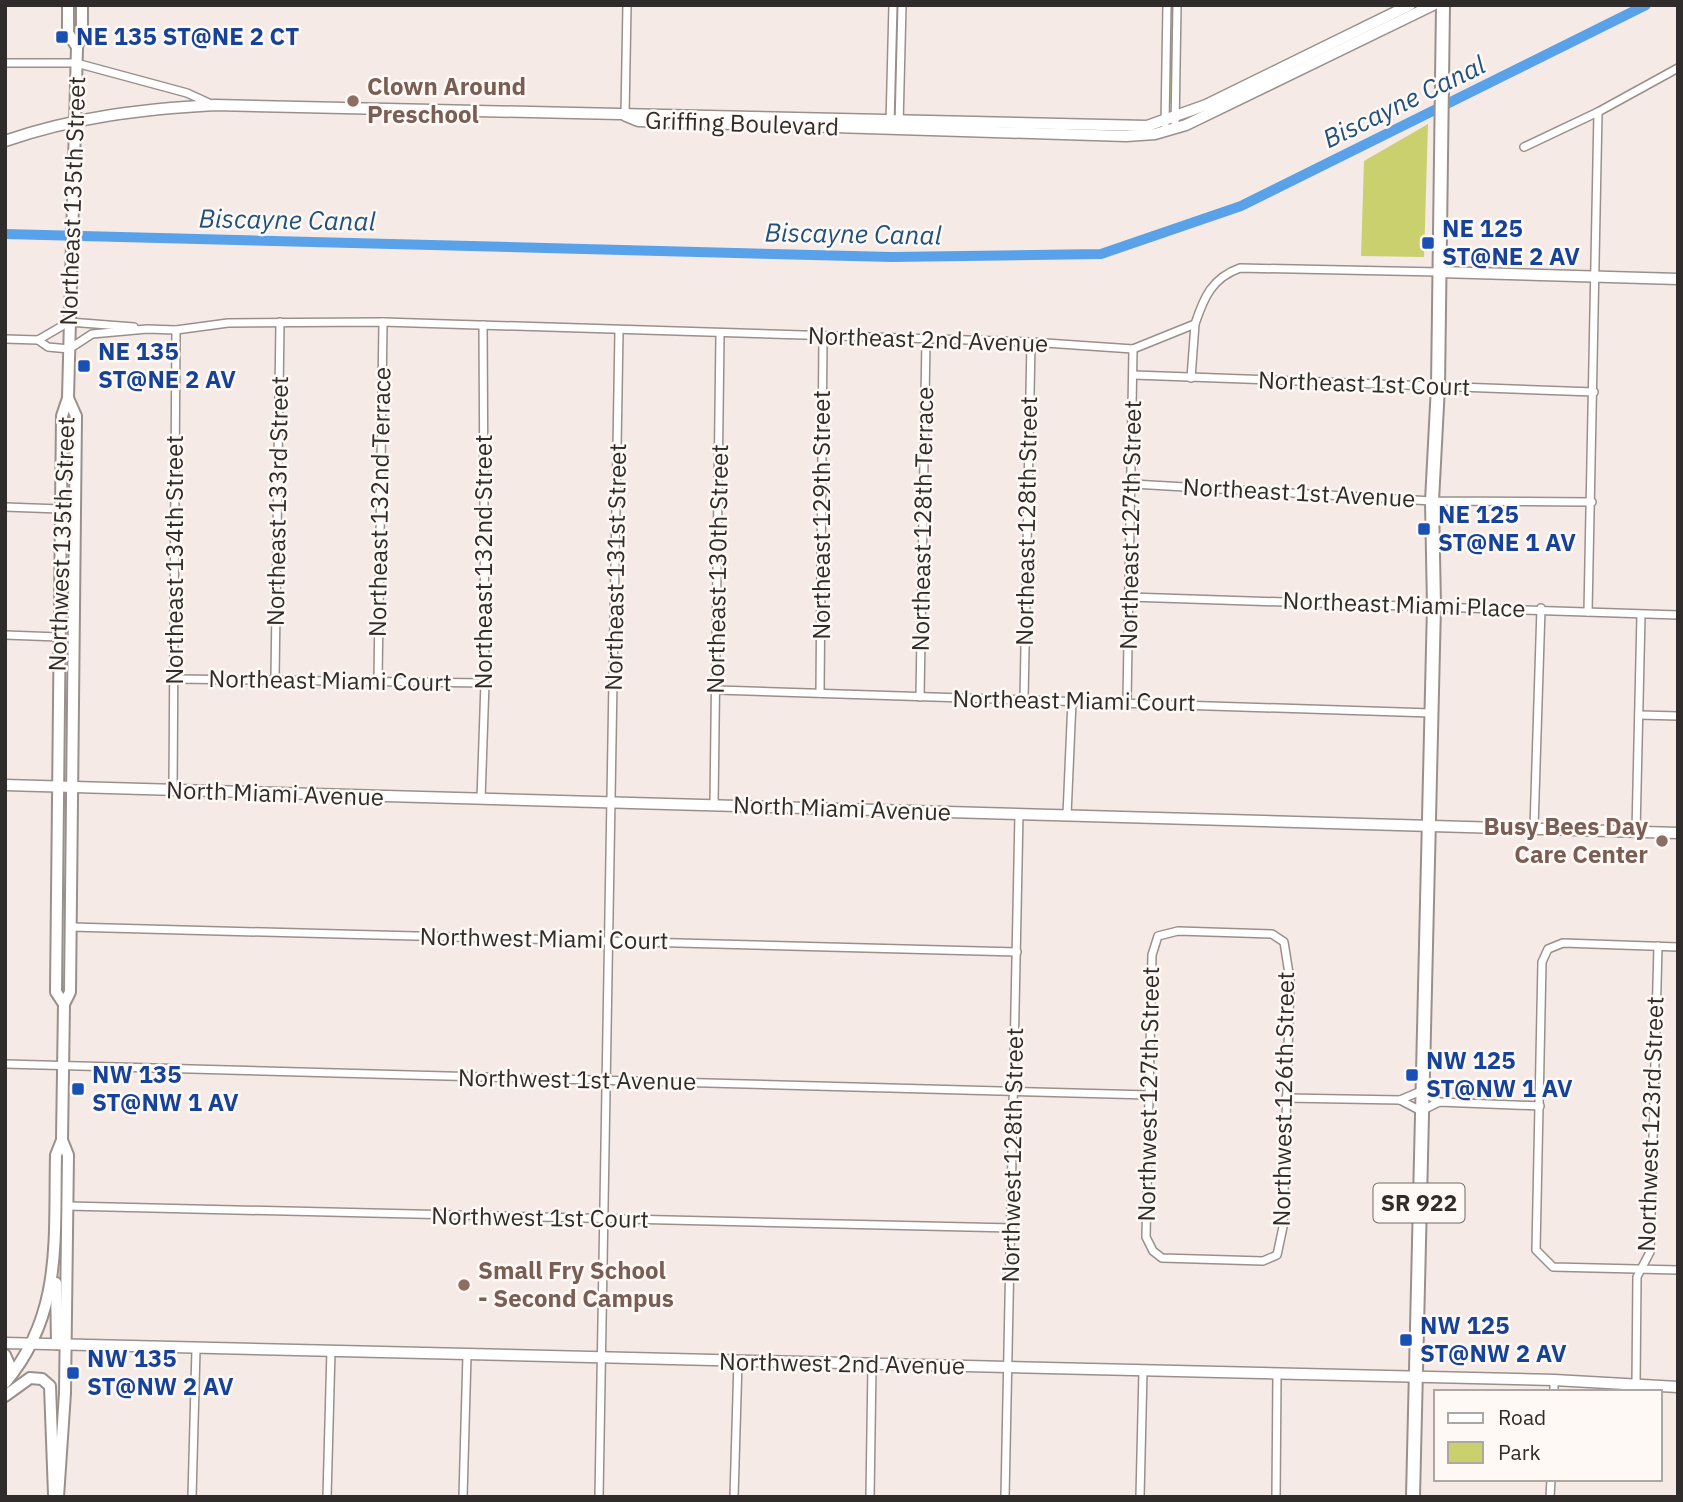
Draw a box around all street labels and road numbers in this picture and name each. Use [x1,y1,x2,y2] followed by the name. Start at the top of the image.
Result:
[52,76,92,326] street label: Northeast 135th Street
[644,104,840,142] street label: Griffing Boulevard
[807,319,1049,359] street label: Northeast 2nd Avenue
[1257,363,1471,403] street label: Northeast 1st Court
[361,367,397,637] street label: Northeast 132nd Terrace
[259,376,295,626] street label: Northeast 133rd Street
[904,386,940,652] street label: Northeast 128th Terrace
[805,390,837,640] street label: Northeast 129th Street
[1008,396,1044,646] street label: Northeast 128th Street
[1112,400,1148,650] street label: Northeast 127th Street
[41,416,81,672] street label: Northwest 135th Street
[467,434,499,690] street label: Northeast 132nd Street
[158,435,190,685] street label: Northeast 134th Street
[597,443,633,691] street label: Northeast 131st Street
[699,444,735,694] street label: Northeast 130th Street
[1182,470,1416,514] street label: Northeast 1st Avenue
[1282,584,1526,624] street label: Northeast Miami Place
[208,662,452,698] street label: Northeast Miami Court
[952,682,1196,718] street label: Northeast Miami Court
[165,773,385,813] street label: North Miami Avenue
[732,788,952,828] street label: North Miami Avenue
[419,920,669,956] street label: Northwest Miami Court
[1130,966,1166,1222] street label: Northwest 127th Street
[1265,971,1301,1227] street label: Northwest 126th Street
[1630,996,1670,1252] street label: Northwest 123rd Street
[994,1027,1030,1283] street label: Northwest 128th Street
[458,1061,697,1097] street label: Northwest 1st Avenue
[1374,1184,1464,1222] road number: SR 922
[431,1199,649,1235] street label: Northwest 1st Court
[719,1345,965,1381] street label: Northwest 2nd Avenue

